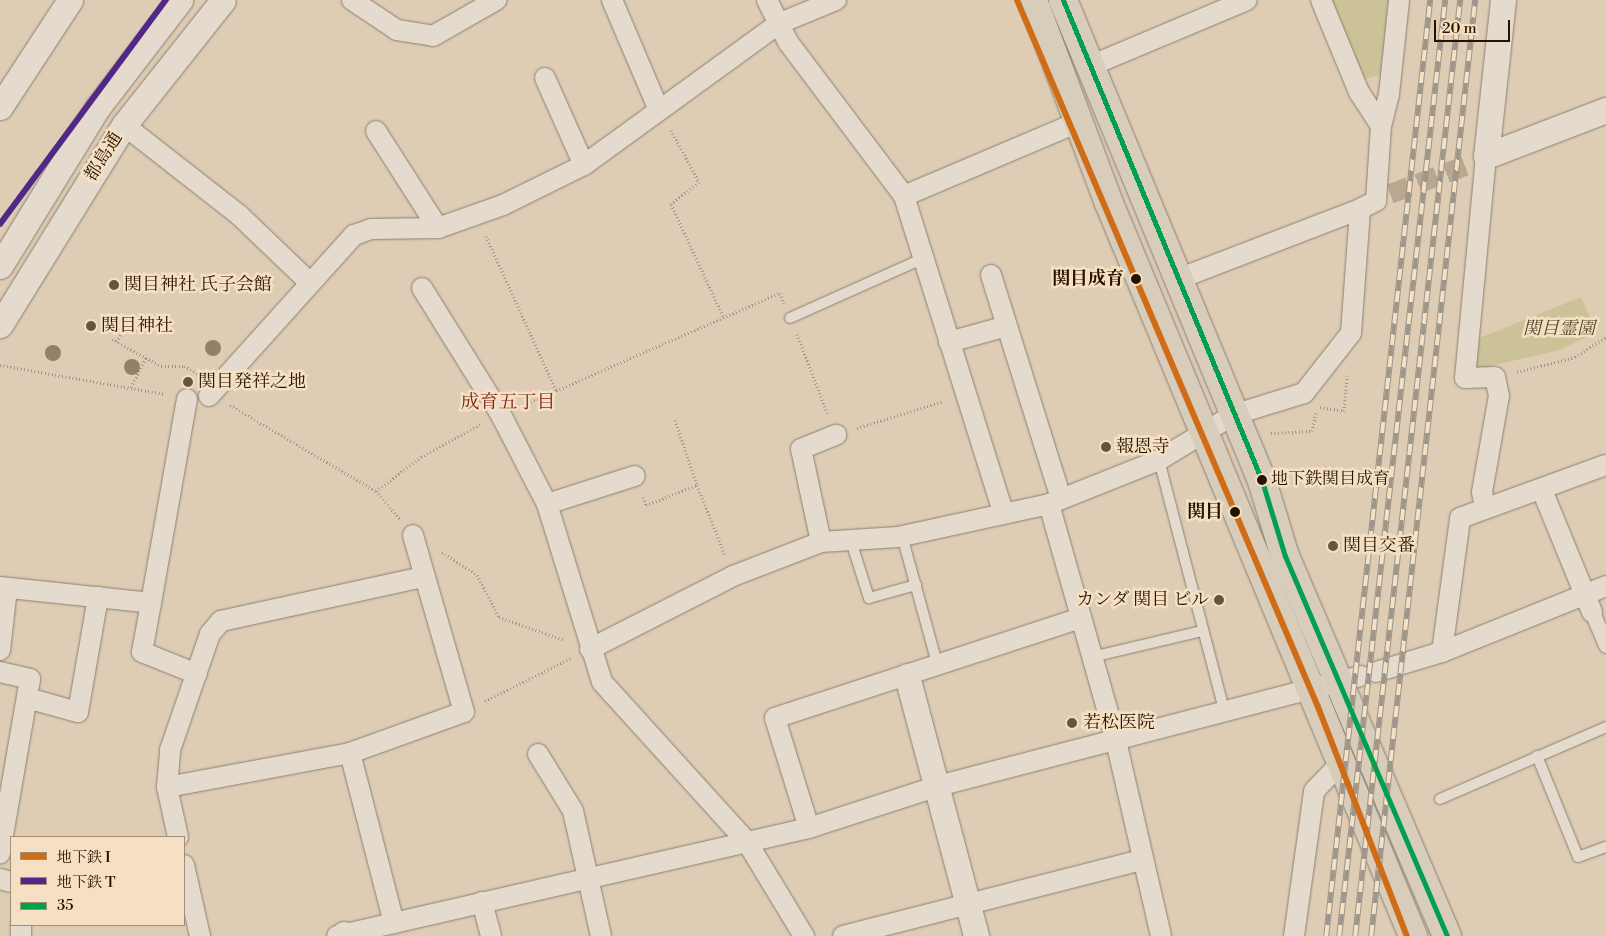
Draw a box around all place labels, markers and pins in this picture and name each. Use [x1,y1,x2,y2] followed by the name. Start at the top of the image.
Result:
[1052,268,1124,290] place label: 関目成育
[1128,271,1144,287] marker: 関目成育
[124,274,272,296] place label: 関目神社 氏子会館
[108,279,120,291] marker: 関目神社 氏子会館
[101,315,173,337] place label: 関目神社
[85,320,97,332] marker: 関目神社
[198,371,306,393] place label: 関目発祥之地
[182,376,194,388] marker: 関目発祥之地
[1116,436,1170,458] place label: 報恩寺
[1100,441,1112,453] marker: 報恩寺
[1271,470,1390,490] place label: 地下鉄関目成育
[1257,475,1267,485] marker: 地下鉄関目成育
[1187,501,1223,523] place label: 関目
[1227,504,1243,520] marker: 関目
[1343,535,1415,557] place label: 関目交番
[1327,540,1339,552] marker: 関目交番
[1076,589,1209,611] place label: カンダ 関目 ビル
[1213,594,1225,606] marker: カンダ 関目 ビル
[1083,712,1155,734] place label: 若松医院
[1065,716,1079,730] marker: 若松医院

